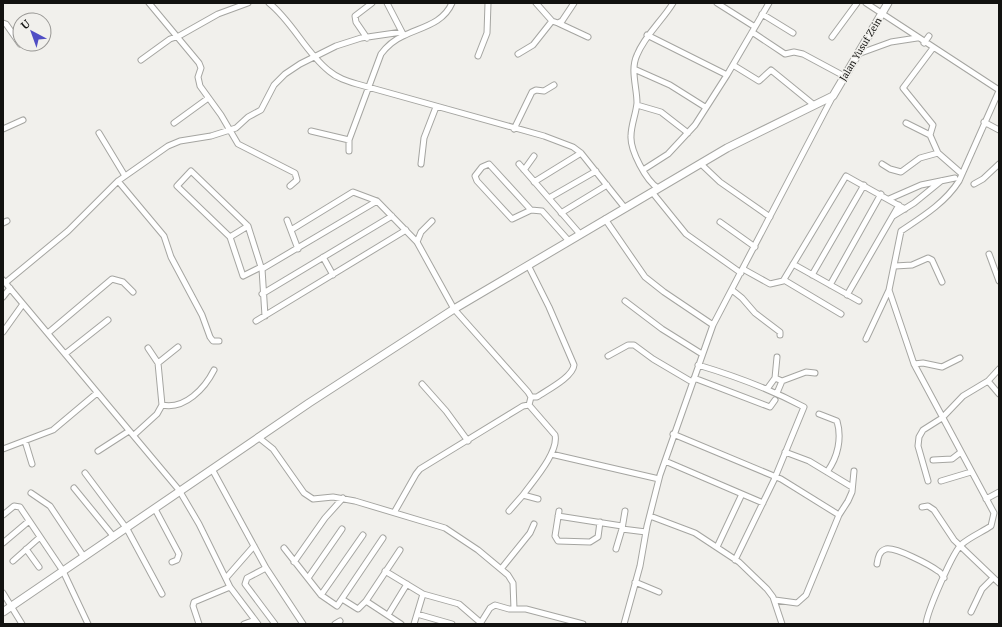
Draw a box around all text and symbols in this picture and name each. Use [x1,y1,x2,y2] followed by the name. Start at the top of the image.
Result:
[12,12,52,52] north arrow
[836,15,885,83] street label: Jalan Yusuf Zein
[18,17,33,32] text: U

